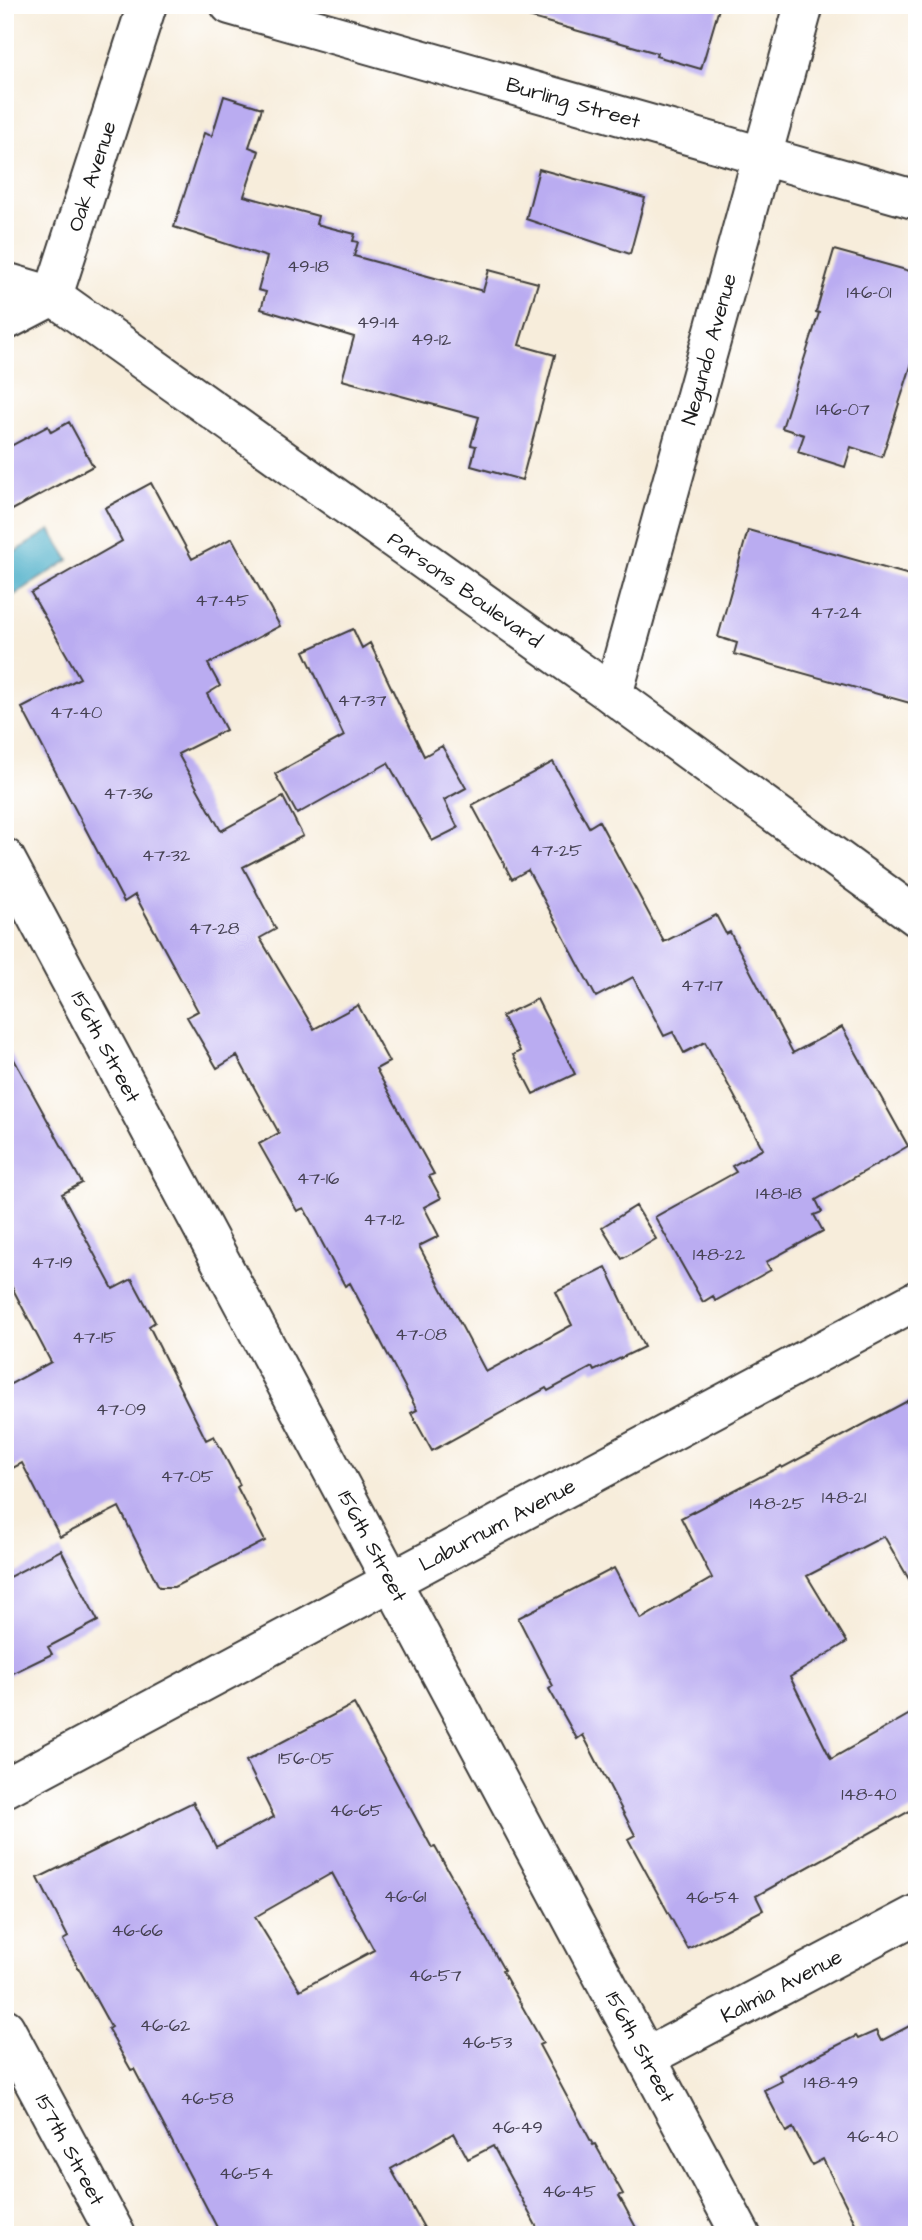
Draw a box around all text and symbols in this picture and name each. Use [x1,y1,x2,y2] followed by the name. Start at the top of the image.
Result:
[503,70,644,135] street label: Burling Street
[60,117,123,235] street label: Oak Avenue
[287,254,329,279] house number: 49-18
[674,270,744,428] street label: Negundo Avenue
[846,280,892,305] house number: 146-01
[357,310,399,335] house number: 49-14
[411,327,452,352] house number: 49-12
[816,397,870,422] house number: 146-07
[382,525,548,655] street label: Parsons Boulevard
[195,588,249,613] house number: 47-45
[810,600,862,625] house number: 47-24
[337,688,387,713] house number: 47-37
[50,700,102,725] house number: 47-40
[103,781,153,806] house number: 47-36
[530,838,582,863] house number: 47-25
[142,843,191,868] house number: 47-32
[189,916,240,941] house number: 47-28
[681,973,723,998] house number: 47-17
[64,986,148,1108] street label: 156th Street
[297,1166,339,1191] house number: 47-16
[756,1181,802,1206] house number: 148-18
[363,1207,405,1232] house number: 47-12
[693,1242,746,1267] house number: 148-22
[31,1250,73,1275] house number: 47-19
[395,1322,447,1347] house number: 47-08
[72,1325,116,1350] house number: 47-15
[96,1397,146,1422] house number: 47-09
[160,1464,214,1489] house number: 47-05
[414,1471,580,1578] street label: Laburnum Avenue
[331,1485,415,1607] street label: 156th Street
[822,1485,866,1510] house number: 148-21
[750,1491,805,1516] house number: 148-25
[278,1746,334,1771] house number: 156-05
[841,1782,897,1807] house number: 148-40
[329,1798,383,1823] house number: 46-65
[384,1884,426,1909] house number: 46-61
[685,1885,739,1910] house number: 46-54
[111,1918,163,1943] house number: 46-66
[715,1942,847,2030] street label: Kalmia Avenue
[409,1963,461,1988] house number: 46-57
[599,1986,682,2108] street label: 156th Street
[140,2013,191,2038] house number: 46-62
[461,2030,513,2055] house number: 46-53
[804,2070,858,2095] house number: 148-49
[180,2086,234,2111] house number: 46-58
[28,2089,112,2211] street label: 157th Street
[491,2115,543,2140] house number: 46-49
[846,2124,898,2149] house number: 46-40
[219,2161,273,2186] house number: 46-54
[542,2179,596,2204] house number: 46-45

